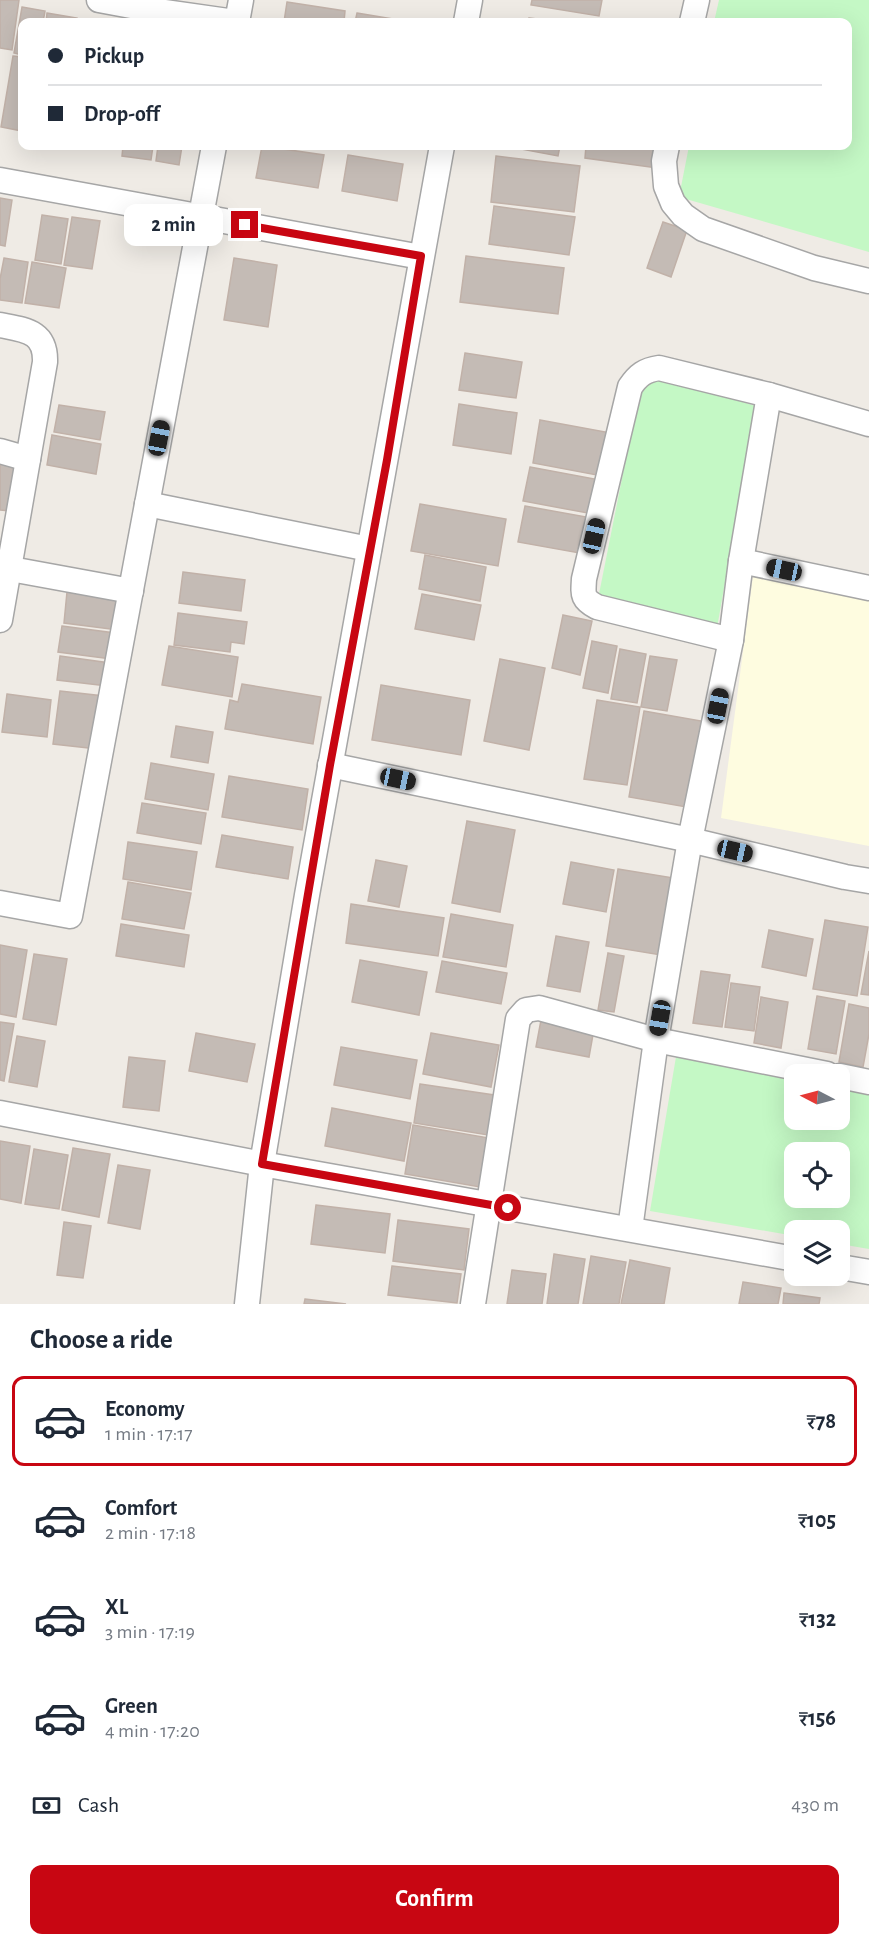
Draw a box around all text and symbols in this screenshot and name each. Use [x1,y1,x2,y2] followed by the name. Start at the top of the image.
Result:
[84,45,144,67] text: Pickup
[84,103,160,125] text: Drop-off
[125,204,224,246] callout: 2 min
[231,211,258,238] route end
[151,215,196,235] text: 2 min
[147,419,171,457] car
[581,516,607,556] car
[765,557,803,583] car
[706,687,730,725] car
[379,766,417,792] car
[715,838,755,864] car
[648,999,672,1037] car
[784,1064,850,1130] north arrow
[784,1064,850,1286] map controls
[784,1142,850,1208] button: locate
[494,1194,521,1221] route start
[784,1220,850,1286] button: layers
[30,1326,173,1353] text: Choose a ride
[33,1394,87,1448] icon: car
[105,1398,185,1420] text: Economy
[806,1410,836,1432] text: ₹78
[105,1424,193,1444] text: 1 min · 17:17
[33,1493,87,1547] icon: car
[105,1497,177,1519] text: Comfort
[798,1509,836,1531] text: ₹105
[105,1523,196,1543] text: 2 min · 17:18
[33,1592,87,1646] icon: car
[105,1596,128,1618] text: XL
[799,1608,836,1630] text: ₹132
[105,1622,195,1642] text: 3 min · 17:19
[33,1691,87,1745] icon: car
[105,1695,158,1717] text: Green
[799,1707,836,1729] text: ₹156
[105,1721,200,1741] text: 4 min · 17:20
[30,1789,63,1822] icon: cash
[78,1794,119,1816] text: Cash
[791,1795,839,1815] text: 430 m
[30,1865,839,1934] button: Confirm

